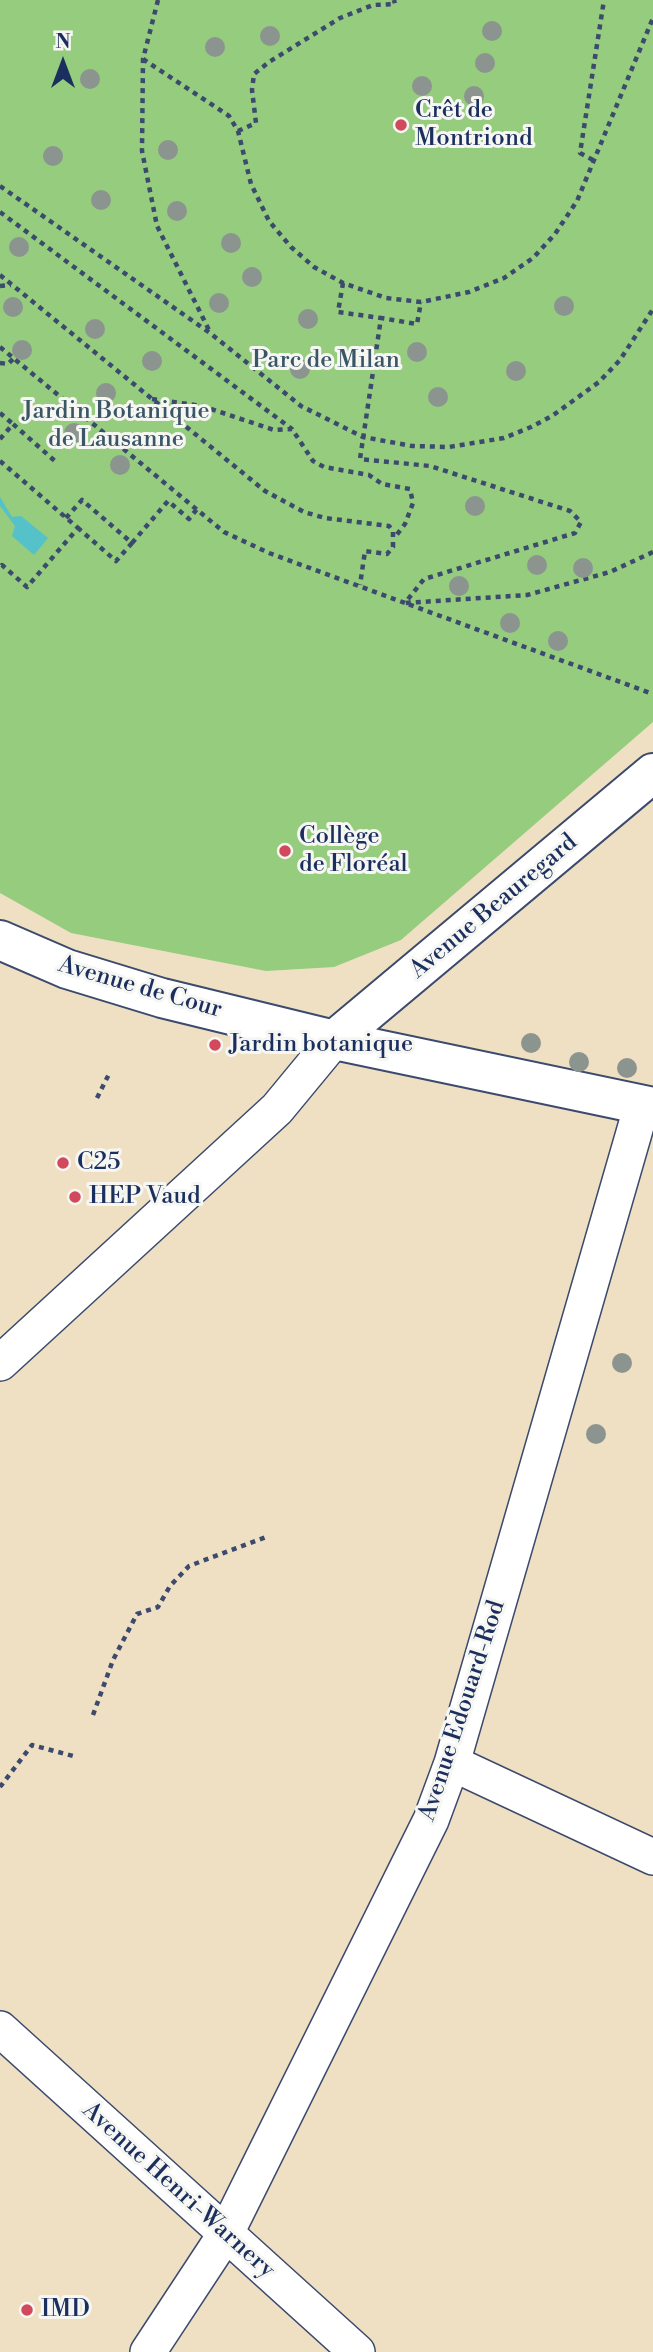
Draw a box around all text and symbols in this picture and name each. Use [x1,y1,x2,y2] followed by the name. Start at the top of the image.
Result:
[28,28,98,98] north arrow
[55,30,71,54] text: N
[415,97,533,153] place label: Crêt de Montriond
[393,117,409,133] marker: Crêt de Montriond
[252,347,400,375] park label: Parc de Milan
[22,398,210,454] park label: Jardin Botanique de Lausanne
[299,823,408,879] place label: Collège de Floréal
[404,829,584,985] street label: Avenue Beauregard
[277,843,293,859] marker: Collège de Floréal
[55,951,225,1025] street label: Avenue de Cour
[229,1031,413,1059] place label: Jardin botanique
[207,1037,223,1053] marker: Jardin botanique
[77,1149,120,1177] place label: C25
[55,1155,71,1171] marker: C25
[89,1183,201,1211] place label: HEP Vaud
[67,1189,83,1205] marker: HEP Vaud
[414,1597,512,1825] street label: Avenue Edouard-Rod
[76,2097,280,2285] street label: Avenue Henri-Warnery
[41,2296,90,2324] place label: IMD
[19,2302,35,2318] marker: IMD

